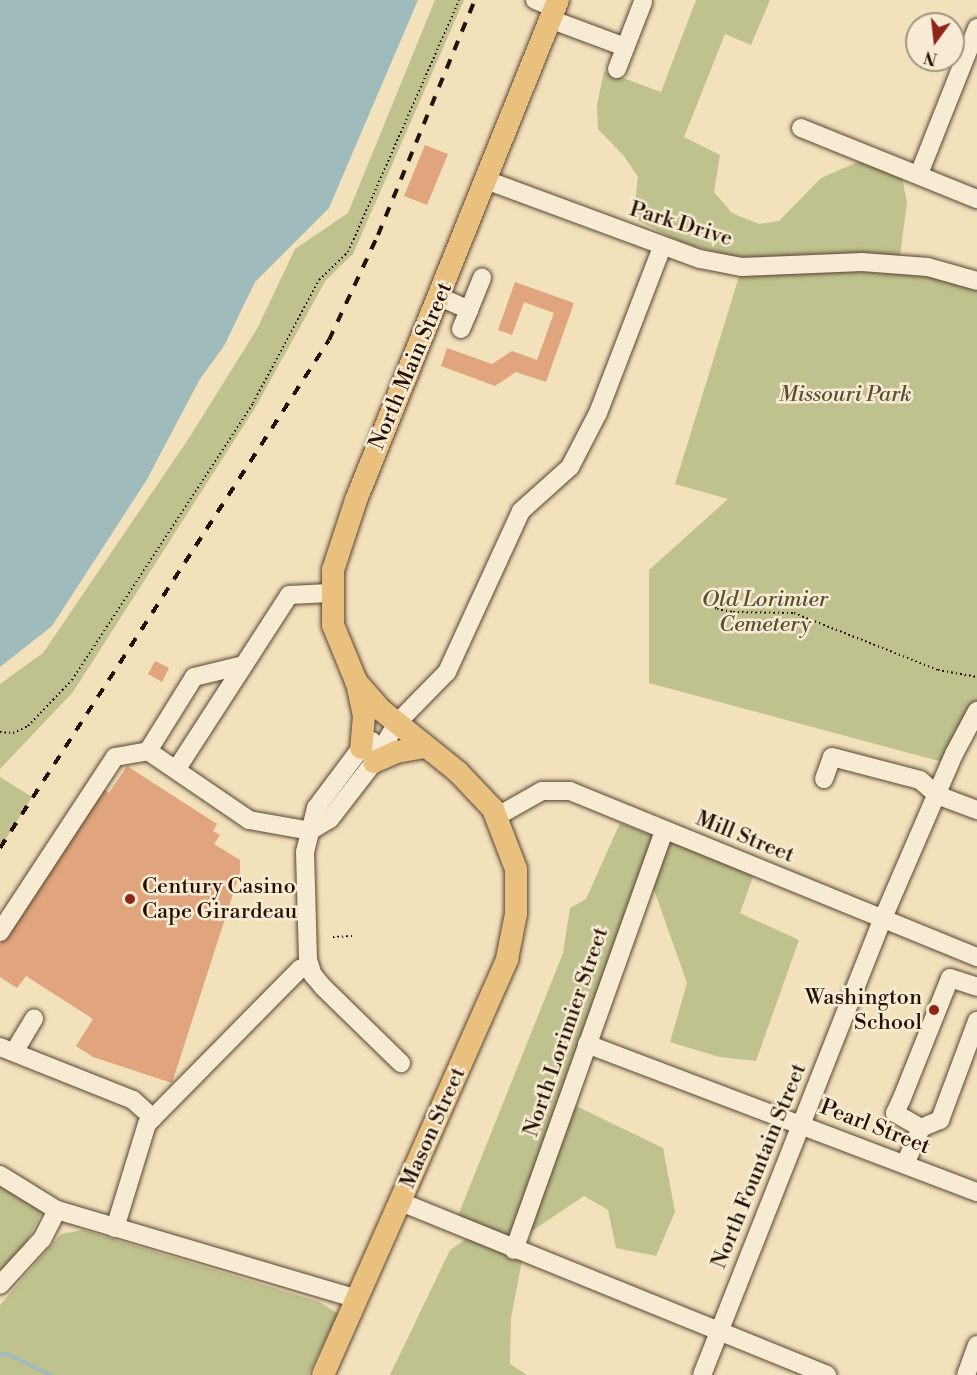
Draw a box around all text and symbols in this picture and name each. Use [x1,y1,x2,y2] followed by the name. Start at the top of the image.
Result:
[905,12,965,72] north arrow
[922,46,940,69] text: N
[626,196,736,252] street label: Park Drive
[364,278,458,454] street label: North Main Street
[779,382,911,408] park label: Missouri Park
[702,586,828,638] park label: Old Lorimier Cemetery
[692,805,798,869] street label: Mill Street
[142,873,297,924] place label: Century Casino Cape Girardeau
[123,892,137,906] marker: Century Casino Cape Girardeau
[518,924,614,1140] street label: North Lorimier Street
[805,984,922,1036] place label: Washington School
[927,1003,941,1017] marker: Washington School
[706,1059,812,1273] street label: North Fountain Street
[395,1063,471,1193] street label: Mason Street
[816,1094,934,1160] street label: Pearl Street

